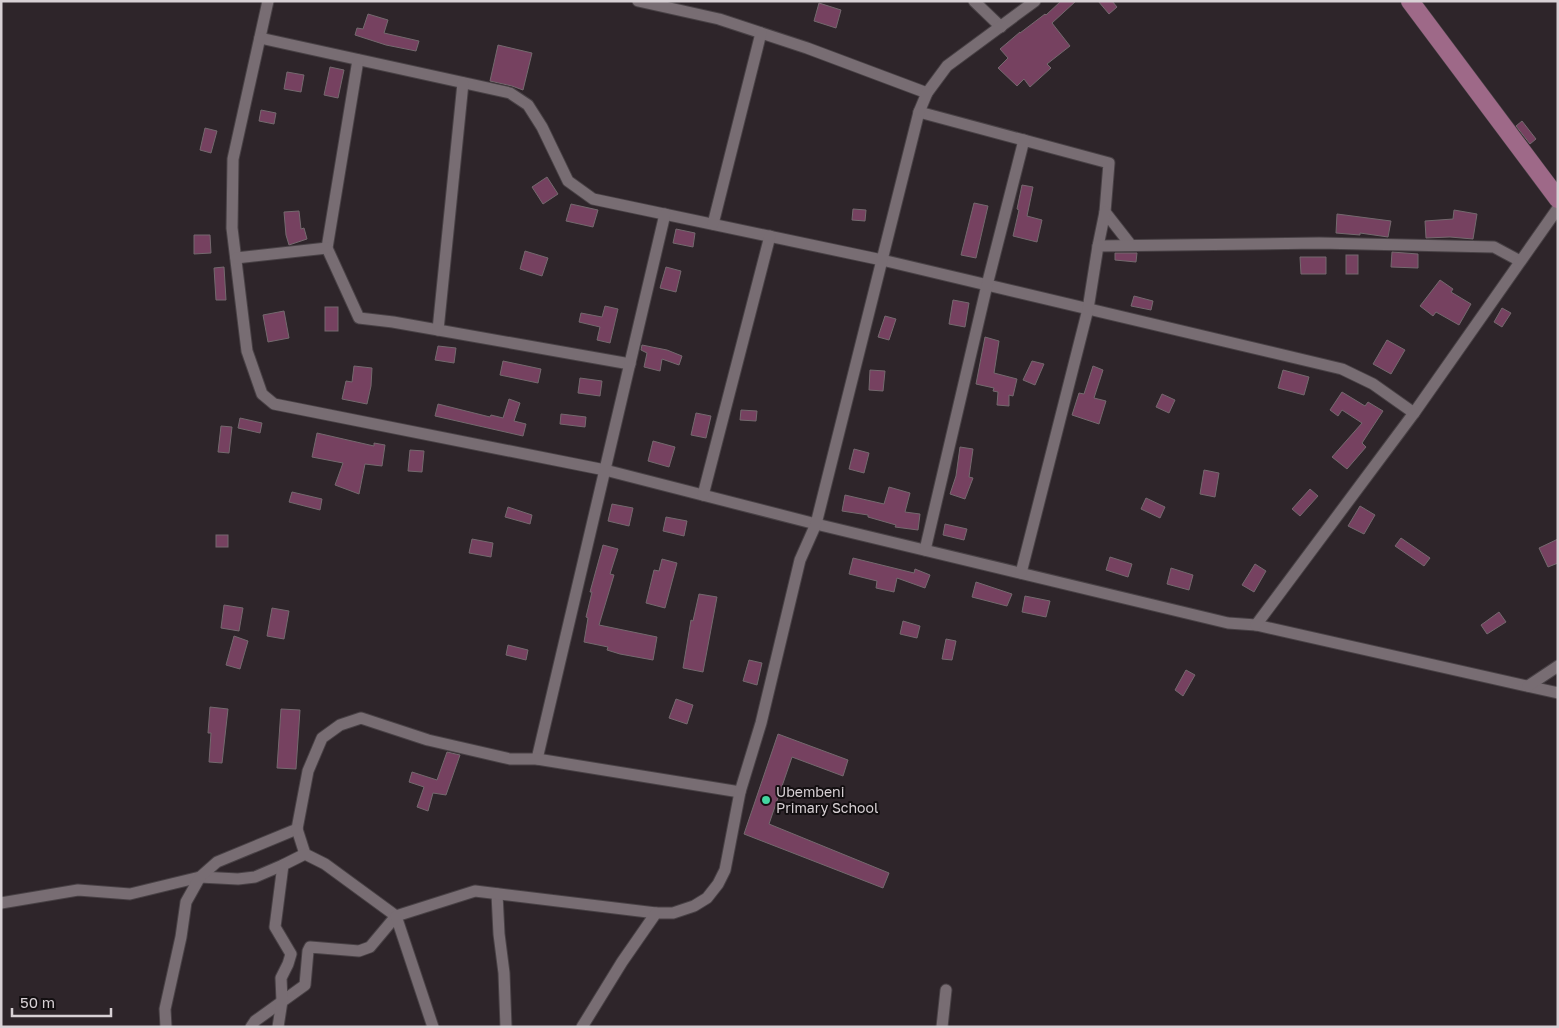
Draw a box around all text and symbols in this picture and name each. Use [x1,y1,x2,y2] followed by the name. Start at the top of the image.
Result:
[776,783,878,816] place label: Ubembeni Primary School
[760,794,772,806] marker: Ubembeni Primary School
[12,986,111,1018] scale bar
[20,993,55,1011] text: 50 m

